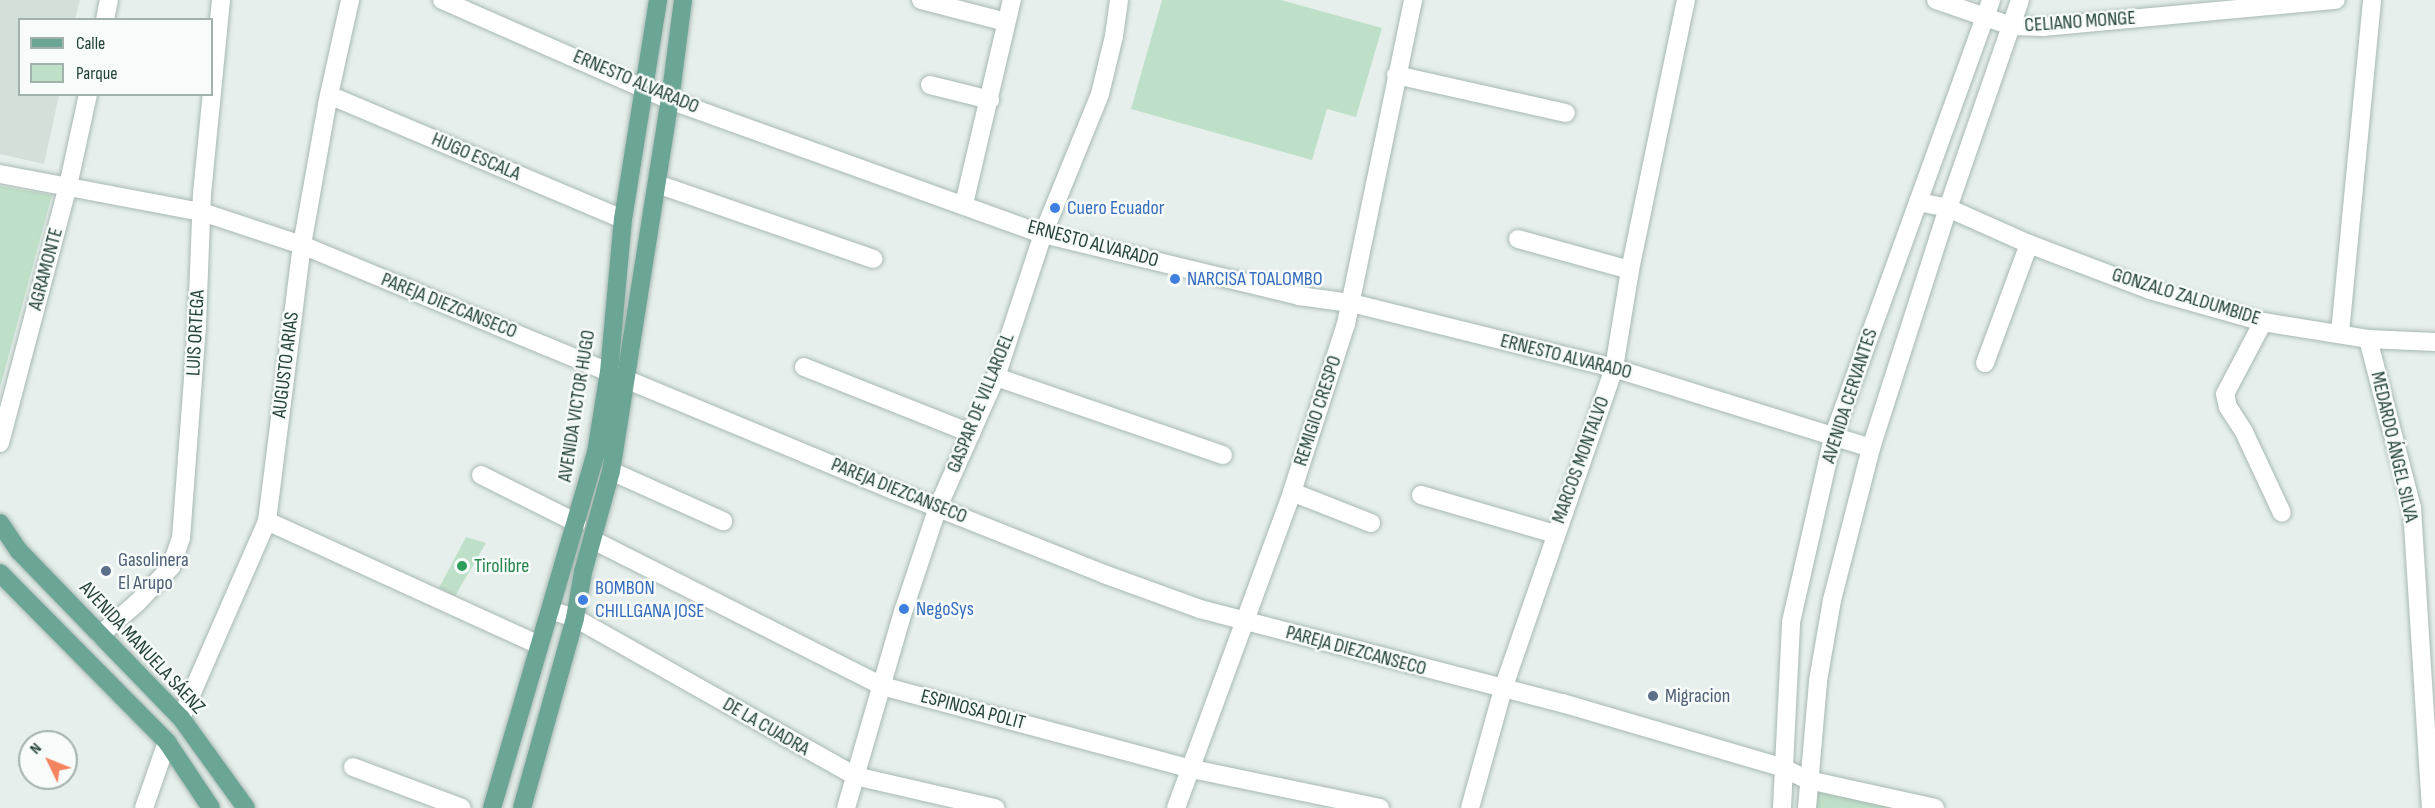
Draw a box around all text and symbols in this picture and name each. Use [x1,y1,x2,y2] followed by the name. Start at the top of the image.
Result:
[2024,6,2136,38] street label: CELIANO MONGE
[18,18,213,96] legend
[76,33,105,54] text: Calle
[569,45,703,119] street label: ERNESTO ALVARADO
[76,63,117,84] text: Parque
[428,128,524,186] street label: HUGO ESCALA
[1067,196,1164,220] place label: Cuero Ecuador
[1048,201,1062,215] marker: Cuero Ecuador
[1025,215,1161,273] street label: ERNESTO ALVARADO
[23,225,69,313] street label: AGRAMONTE
[2109,263,2263,331] street label: GONZALO ZALDUMBIDE
[1187,267,1323,291] place label: NARCISA TOALOMBO
[378,268,520,344] street label: PAREJA DIEZCANSECO
[1168,272,1182,286] marker: NARCISA TOALOMBO
[182,289,210,377] street label: LUIS ORTEGA
[268,311,304,419] street label: AUGUSTO ARIAS
[1817,326,1883,466] street label: AVENIDA CERVANTES
[553,328,601,484] street label: AVENIDA VICTOR HUGO
[1498,329,1634,385] street label: ERNESTO ALVARADO
[942,330,1020,476] street label: GASPAR DE VILLAROEL
[1289,353,1347,469] street label: REMIGIO CRESPO
[2365,369,2423,525] street label: MEDARDO ÁNGEL SILVA
[1547,393,1615,527] street label: MARCOS MONTALVO
[828,453,970,529] street label: PAREJA DIEZCANSECO
[118,548,189,595] place label: Gasolinera El Arupo
[474,554,529,578] place label: Tirolibre
[455,559,469,573] marker: Tirolibre
[99,564,113,578] marker: Gasolinera El Arupo
[595,576,705,623] place label: BOMBON CHILLGANA JOSE
[74,577,210,719] street label: AVENIDA MANUELA SÁENZ
[576,593,590,607] marker: BOMBON CHILLGANA JOSE
[916,597,974,621] place label: NegoSys
[897,602,911,616] marker: NegoSys
[1283,621,1429,681] street label: PAREJA DIEZCANSECO
[1665,684,1730,708] place label: Migracion
[918,685,1028,735] street label: ESPINOSA POLIT
[1646,689,1660,703] marker: Migracion
[718,693,814,761] street label: DE LA CUADRA
[18,730,78,790] north arrow
[26,739,46,758] text: N

